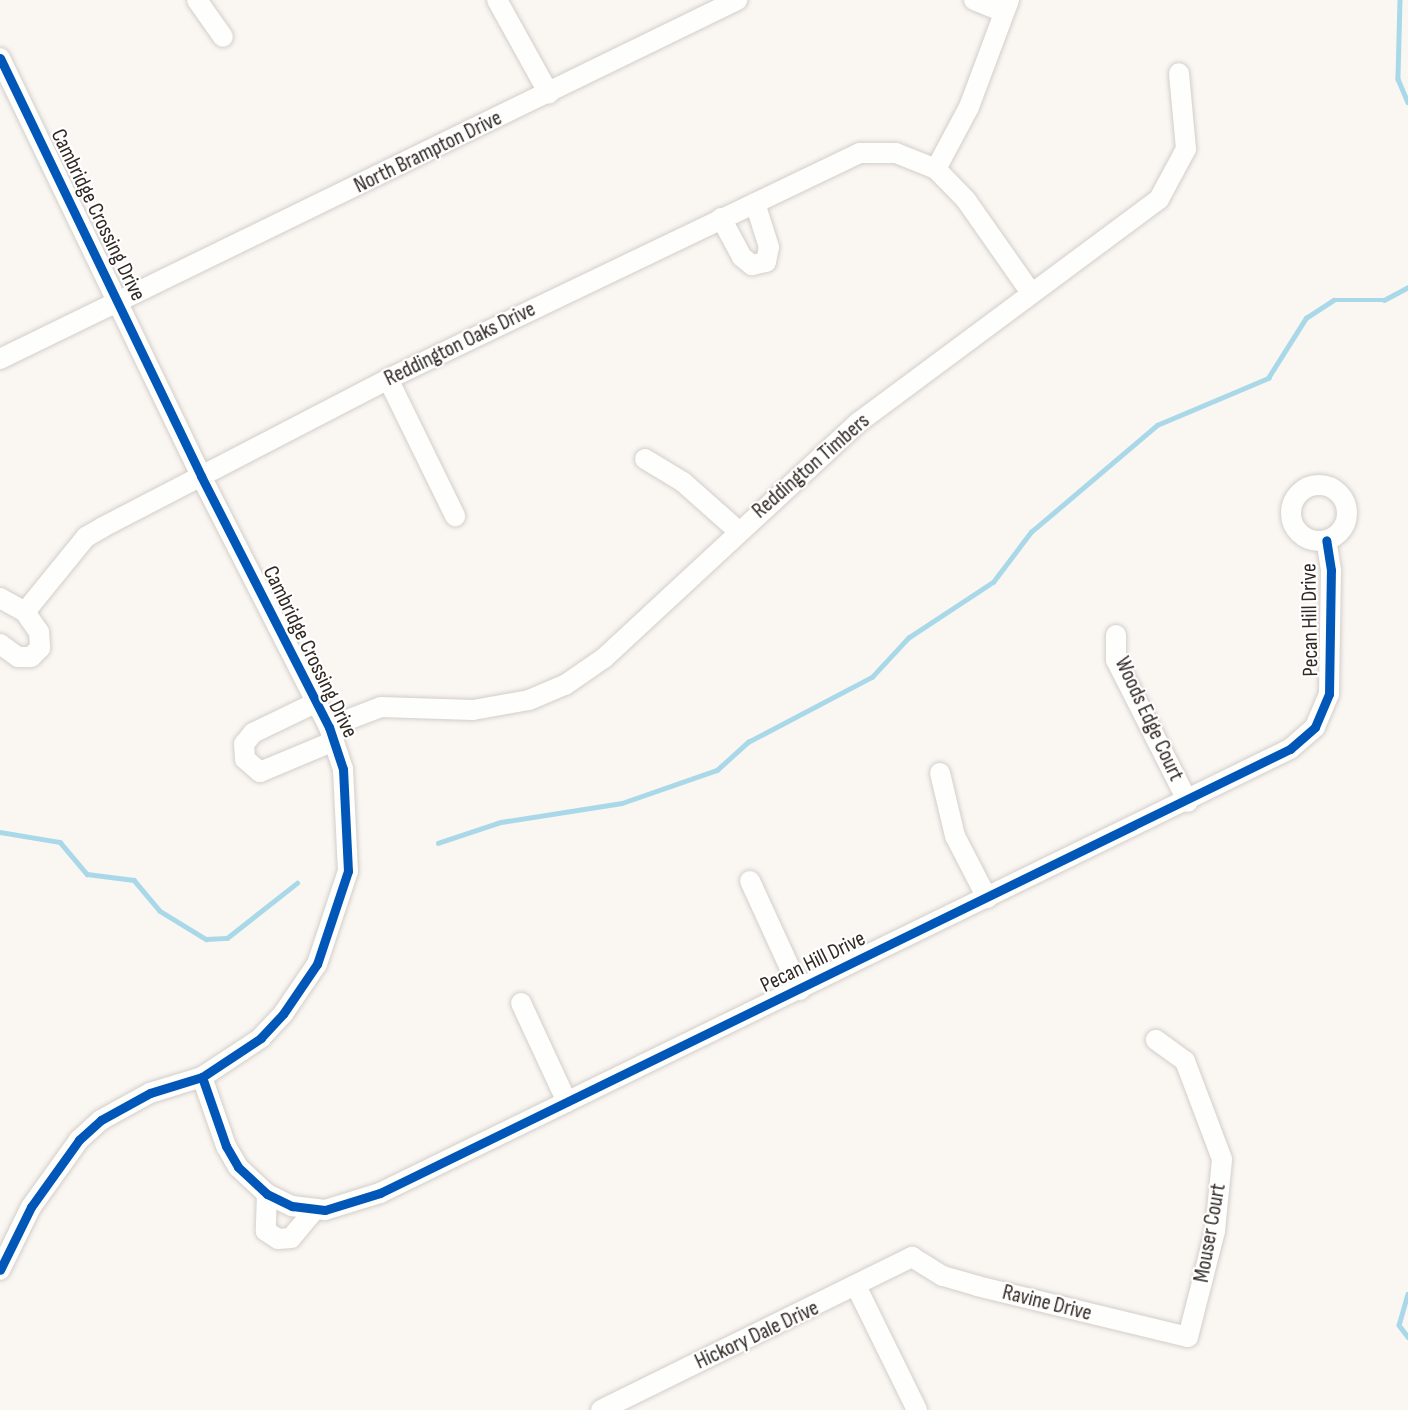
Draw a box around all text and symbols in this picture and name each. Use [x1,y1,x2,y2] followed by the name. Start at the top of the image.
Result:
[350,105,506,199] street label: North Brampton Drive
[45,125,151,305] street label: Cambridge Crossing Drive
[380,296,540,392] street label: Reddington Oaks Drive
[747,408,875,524] street label: Reddington Timbers
[257,562,363,742] street label: Cambridge Crossing Drive
[1296,563,1324,677] street label: Pecan Hill Drive
[1109,653,1189,785] street label: Woods Edge Court
[756,925,870,999] street label: Pecan Hill Drive
[1188,1181,1232,1285] street label: Mouser Court
[1000,1279,1094,1327] street label: Ravine Drive
[691,1295,823,1375] street label: Hickory Dale Drive

